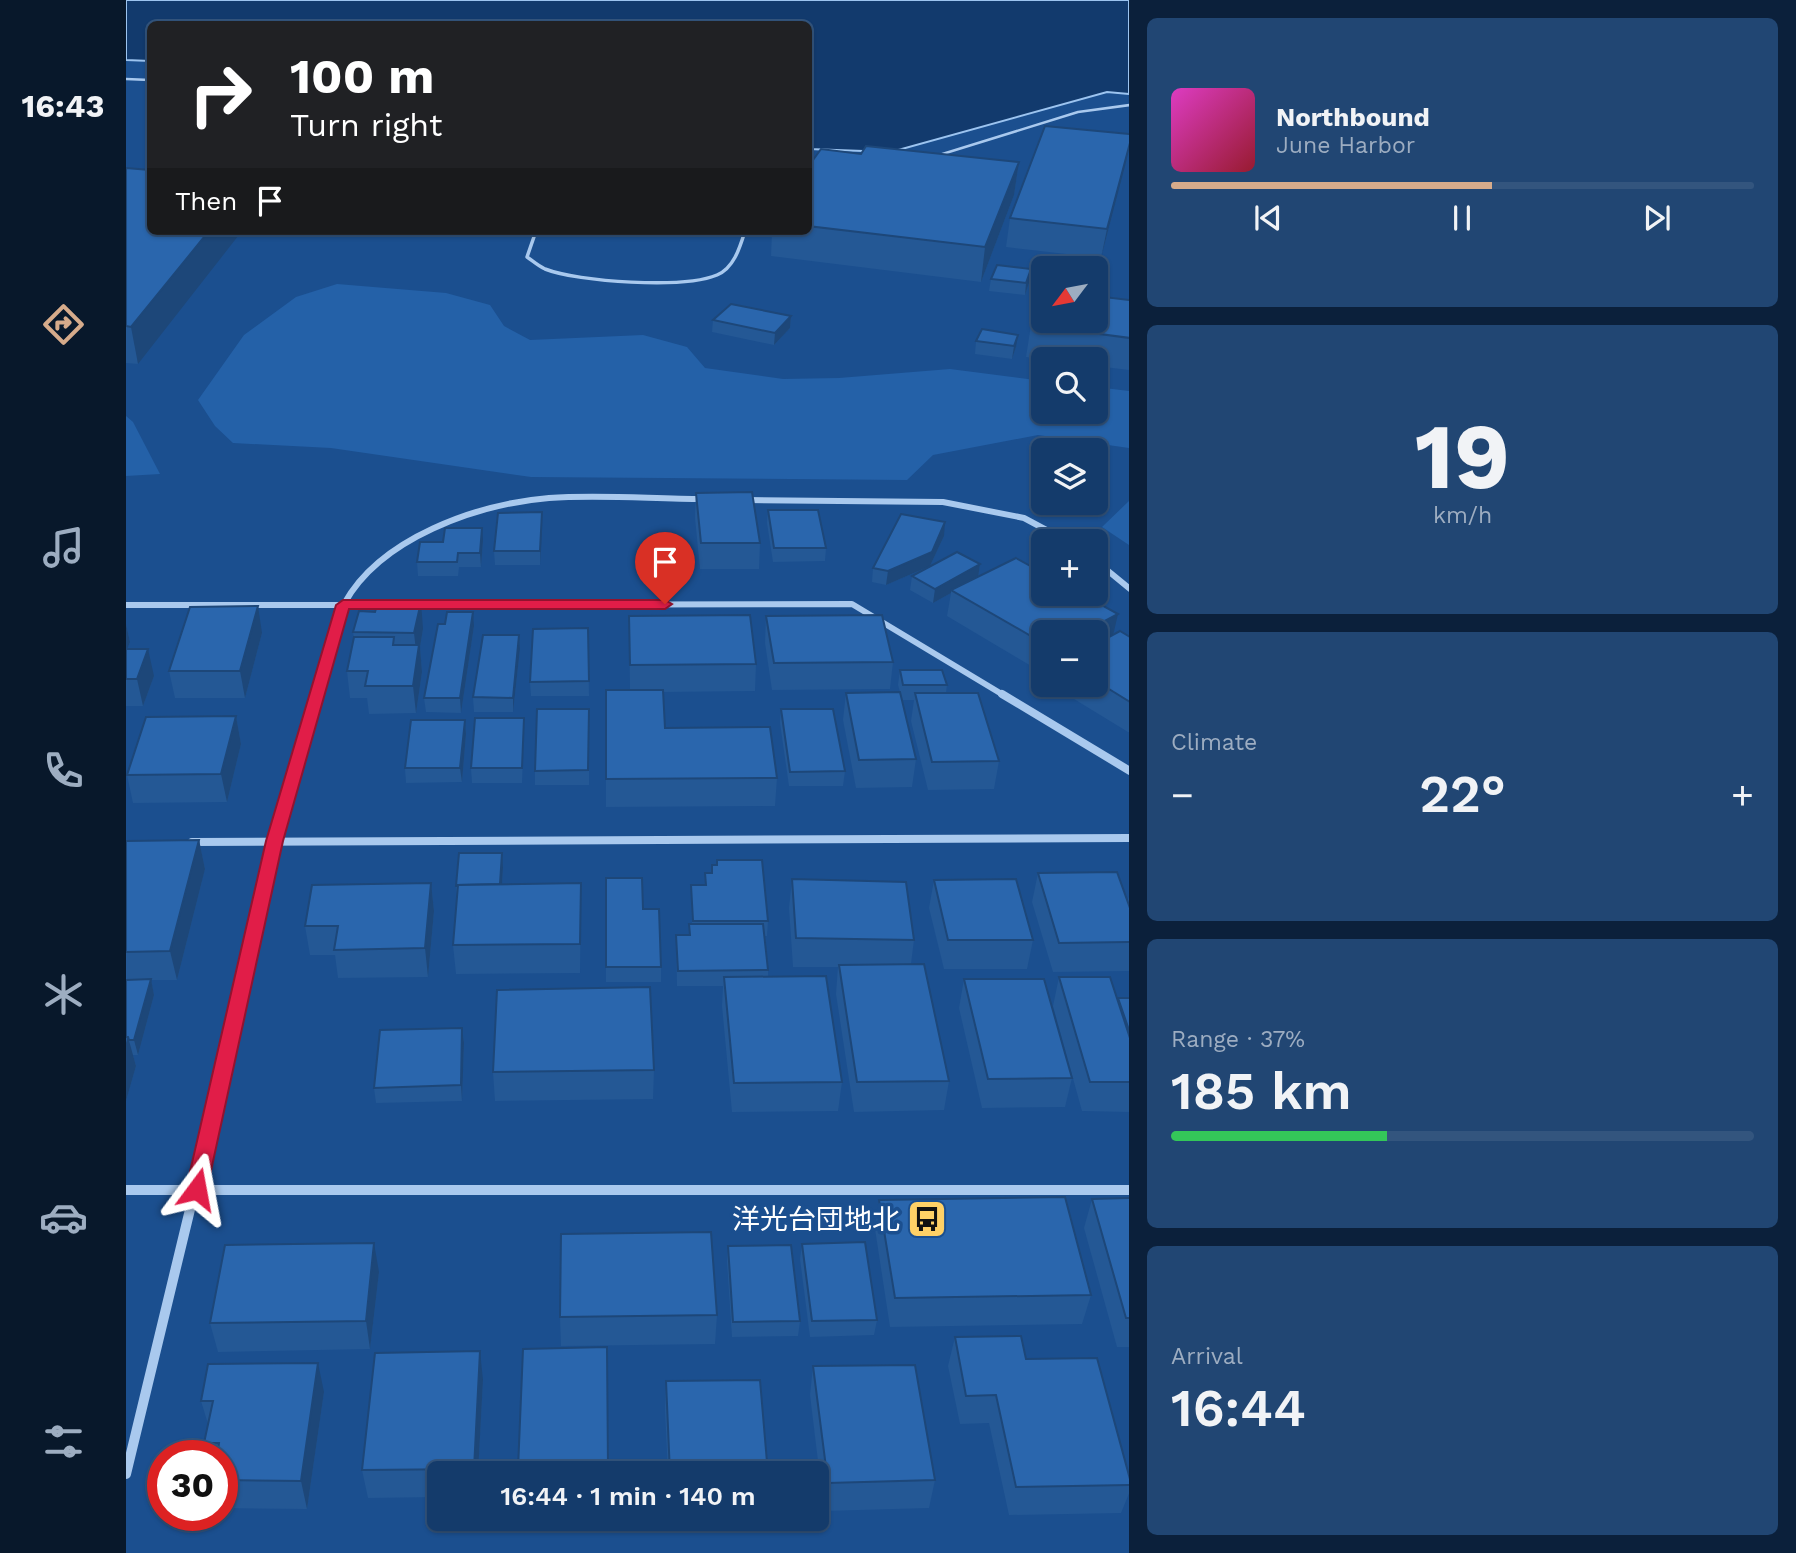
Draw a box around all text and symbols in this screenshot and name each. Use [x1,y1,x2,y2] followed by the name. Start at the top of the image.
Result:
[290,47,434,105] text: 100 m
[175,49,266,140] icon: right
[22,87,104,125] text: 16:43
[1276,102,1430,132] text: Northbound
[290,106,442,144] text: Turn right
[1276,132,1415,159] text: June Harbor
[251,182,289,220] icon: arrive
[175,186,237,216] text: Then
[1249,199,1287,237] icon: previous
[1443,199,1481,237] icon: pause
[1638,199,1676,237] icon: next
[1031,256,1108,332] north arrow
[1031,256,1108,697] map controls
[39,300,88,349] icon: directions
[1031,347,1108,424] button: search
[1415,403,1510,510] text: 19
[1031,438,1108,515] button: layers
[1433,502,1492,529] text: km/h
[39,523,88,572] icon: music
[1031,529,1108,606] button: +
[635,532,695,604] pin
[646,543,684,581] icon: arrive
[1031,620,1108,697] button: −
[1171,729,1257,756] text: Climate
[39,746,88,795] icon: phone
[1419,764,1506,825] text: 22°
[1171,773,1194,817] text: −
[1731,773,1754,817] text: +
[39,970,88,1019] icon: climate
[1171,1026,1305,1053] text: Range · 37%
[1171,1061,1352,1122] text: 185 km
[160,1152,234,1226] position arrow
[39,1193,88,1242] icon: car
[906,1198,948,1240] bus stop icon: 洋光台団地北
[732,1203,900,1236] place label: 洋光台団地北
[1171,1343,1243,1370] text: Arrival
[1171,1378,1306,1439] text: 16:44
[39,1417,88,1466] icon: filters
[147,1440,238,1531] speed limit sign: 30
[500,1481,756,1511] text: 16:44 · 1 min · 140 m

